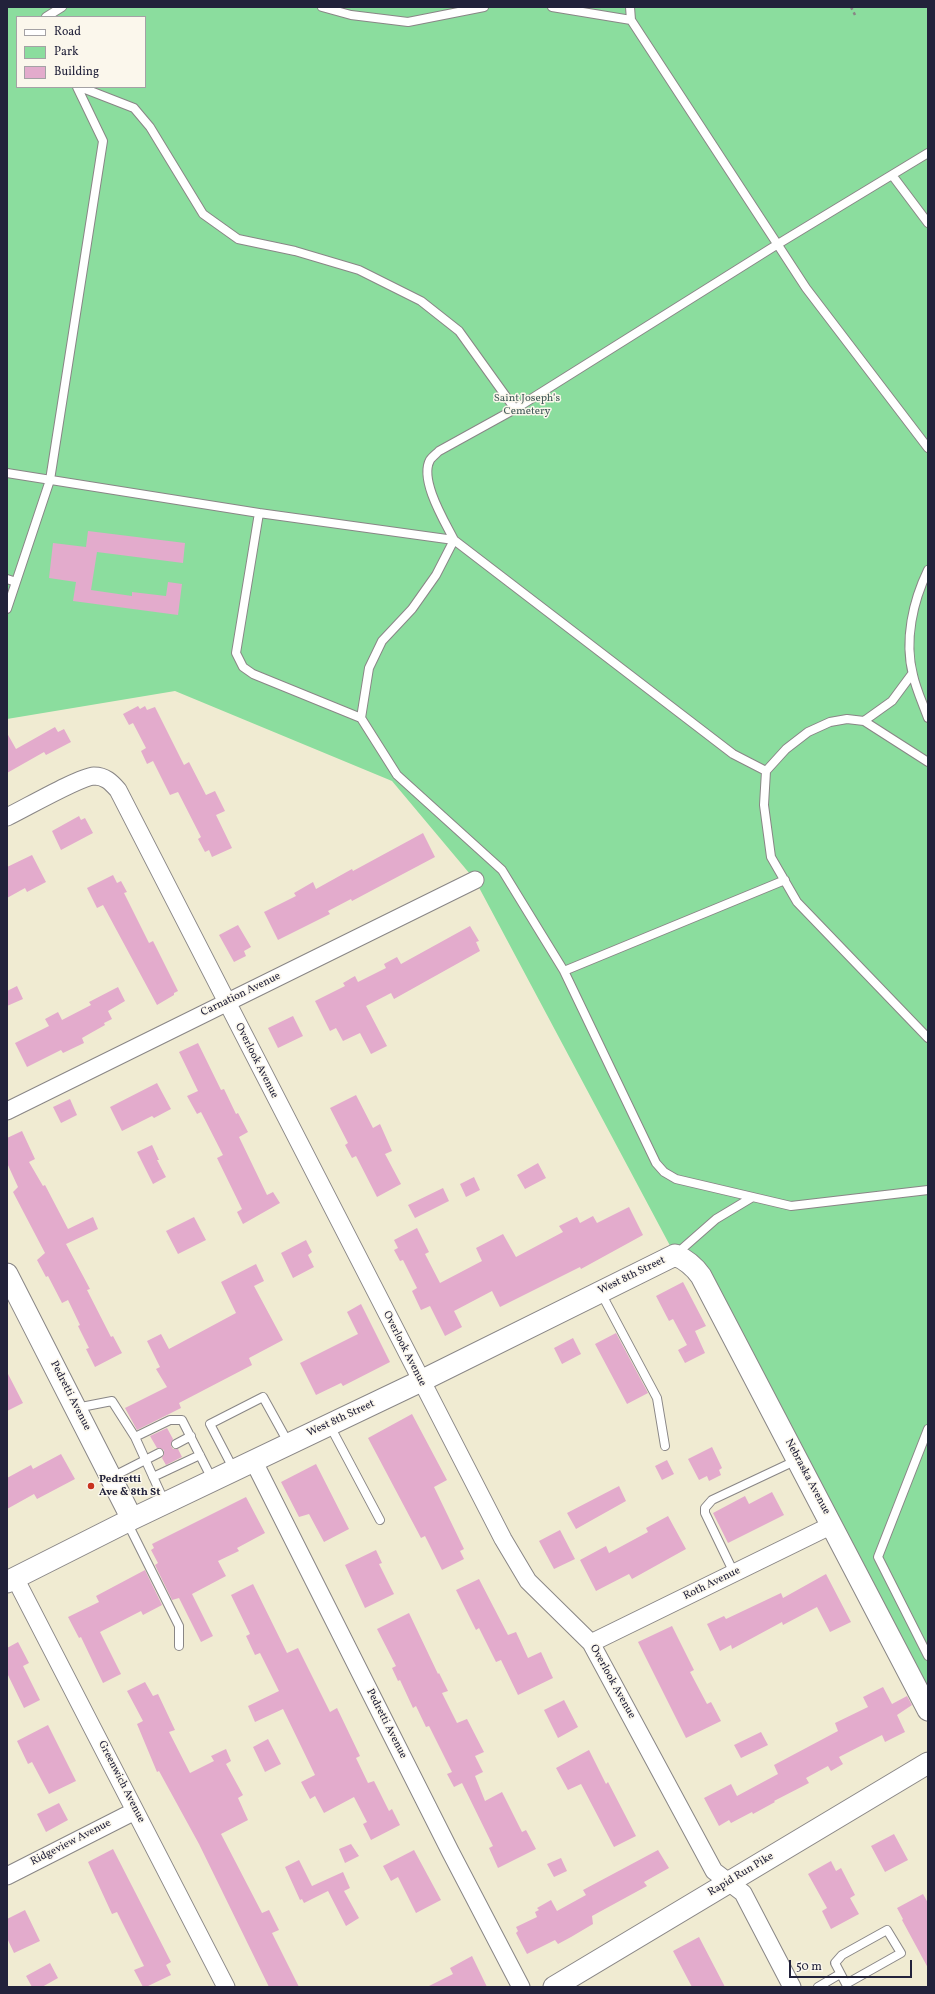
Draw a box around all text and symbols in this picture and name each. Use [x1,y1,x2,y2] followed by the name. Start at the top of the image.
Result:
[16,16,146,88] legend
[54,24,81,40] text: Road
[54,44,79,60] text: Park
[54,64,99,80] text: Building
[494,392,560,418] park label: Saint Joseph’s Cemetery
[199,970,283,1020] street label: Carnation Avenue
[231,1021,281,1101] street label: Overlook Avenue
[596,1254,668,1298] street label: West 8th Street
[379,1309,429,1389] street label: Overlook Avenue
[47,1359,93,1433] street label: Pedretti Avenue
[305,1398,377,1440] street label: West 8th Street
[781,1437,833,1517] street label: Nebraska Avenue
[99,1473,160,1499] place label: Pedretti Ave & 8th St
[86,1481,96,1491] marker: Pedretti Ave & 8th St
[681,1565,743,1603] street label: Roth Avenue
[586,1643,638,1721] street label: Overlook Avenue
[363,1687,409,1761] street label: Pedretti Avenue
[95,1739,147,1825] street label: Greenwich Avenue
[28,1817,114,1869] street label: Ridgeview Avenue
[706,1850,776,1900] street label: Rapid Run Pike
[791,1952,914,1978] scale bar
[796,1959,822,1975] text: 50 m

